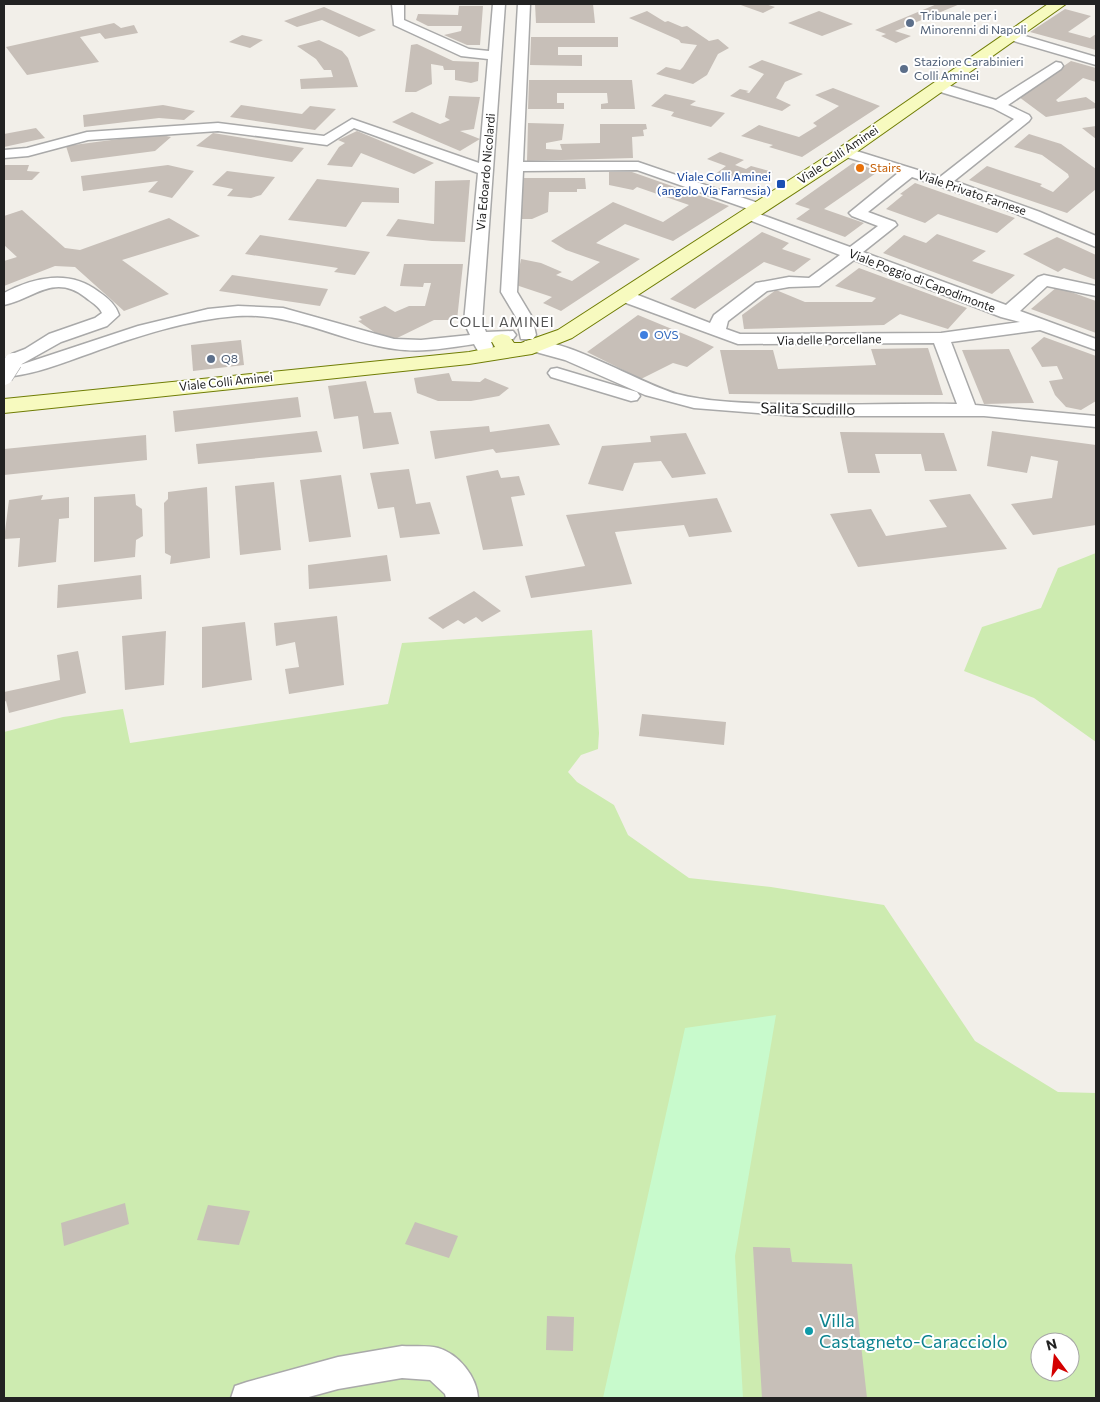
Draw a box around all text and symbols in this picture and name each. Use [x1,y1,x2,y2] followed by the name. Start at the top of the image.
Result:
[920,8,1027,36] place label: Tribunale per i Minorenni di Napoli
[904,17,916,29] marker: Tribunale per i Minorenni di Napoli
[914,54,1024,82] place label: Stazione Carabinieri Colli Aminei
[898,63,910,75] marker: Stazione Carabinieri Colli Aminei
[473,113,497,231] street label: Via Edoardo Nicolardi
[794,122,880,186] street label: Viale Colli Aminei
[870,160,901,174] place label: Stairs
[854,162,866,174] marker: Stairs
[916,167,1029,217] street label: Viale Privato Farnese
[657,169,771,197] place label: Viale Colli Aminei (angolo Via Farnesia)
[775,178,787,190] marker: Viale Colli Aminei (angolo Via Farnesia)
[847,246,998,315] street label: Viale Poggio di Capodimonte
[449,313,555,330] district label: COLLI AMINEI
[654,327,679,341] place label: OVS
[638,329,650,341] marker: OVS
[776,331,882,347] street label: Via delle Porcellane
[221,351,238,365] place label: Q8
[205,353,217,365] marker: Q8
[178,369,274,393] street label: Viale Colli Aminei
[760,398,856,418] street label: Salita Scudillo
[819,1309,1007,1352] place label: Villa Castagneto-Caracciolo
[803,1325,815,1337] marker: Villa Castagneto-Caracciolo
[1030,1332,1080,1382] north arrow
[1044,1334,1059,1354] text: N

